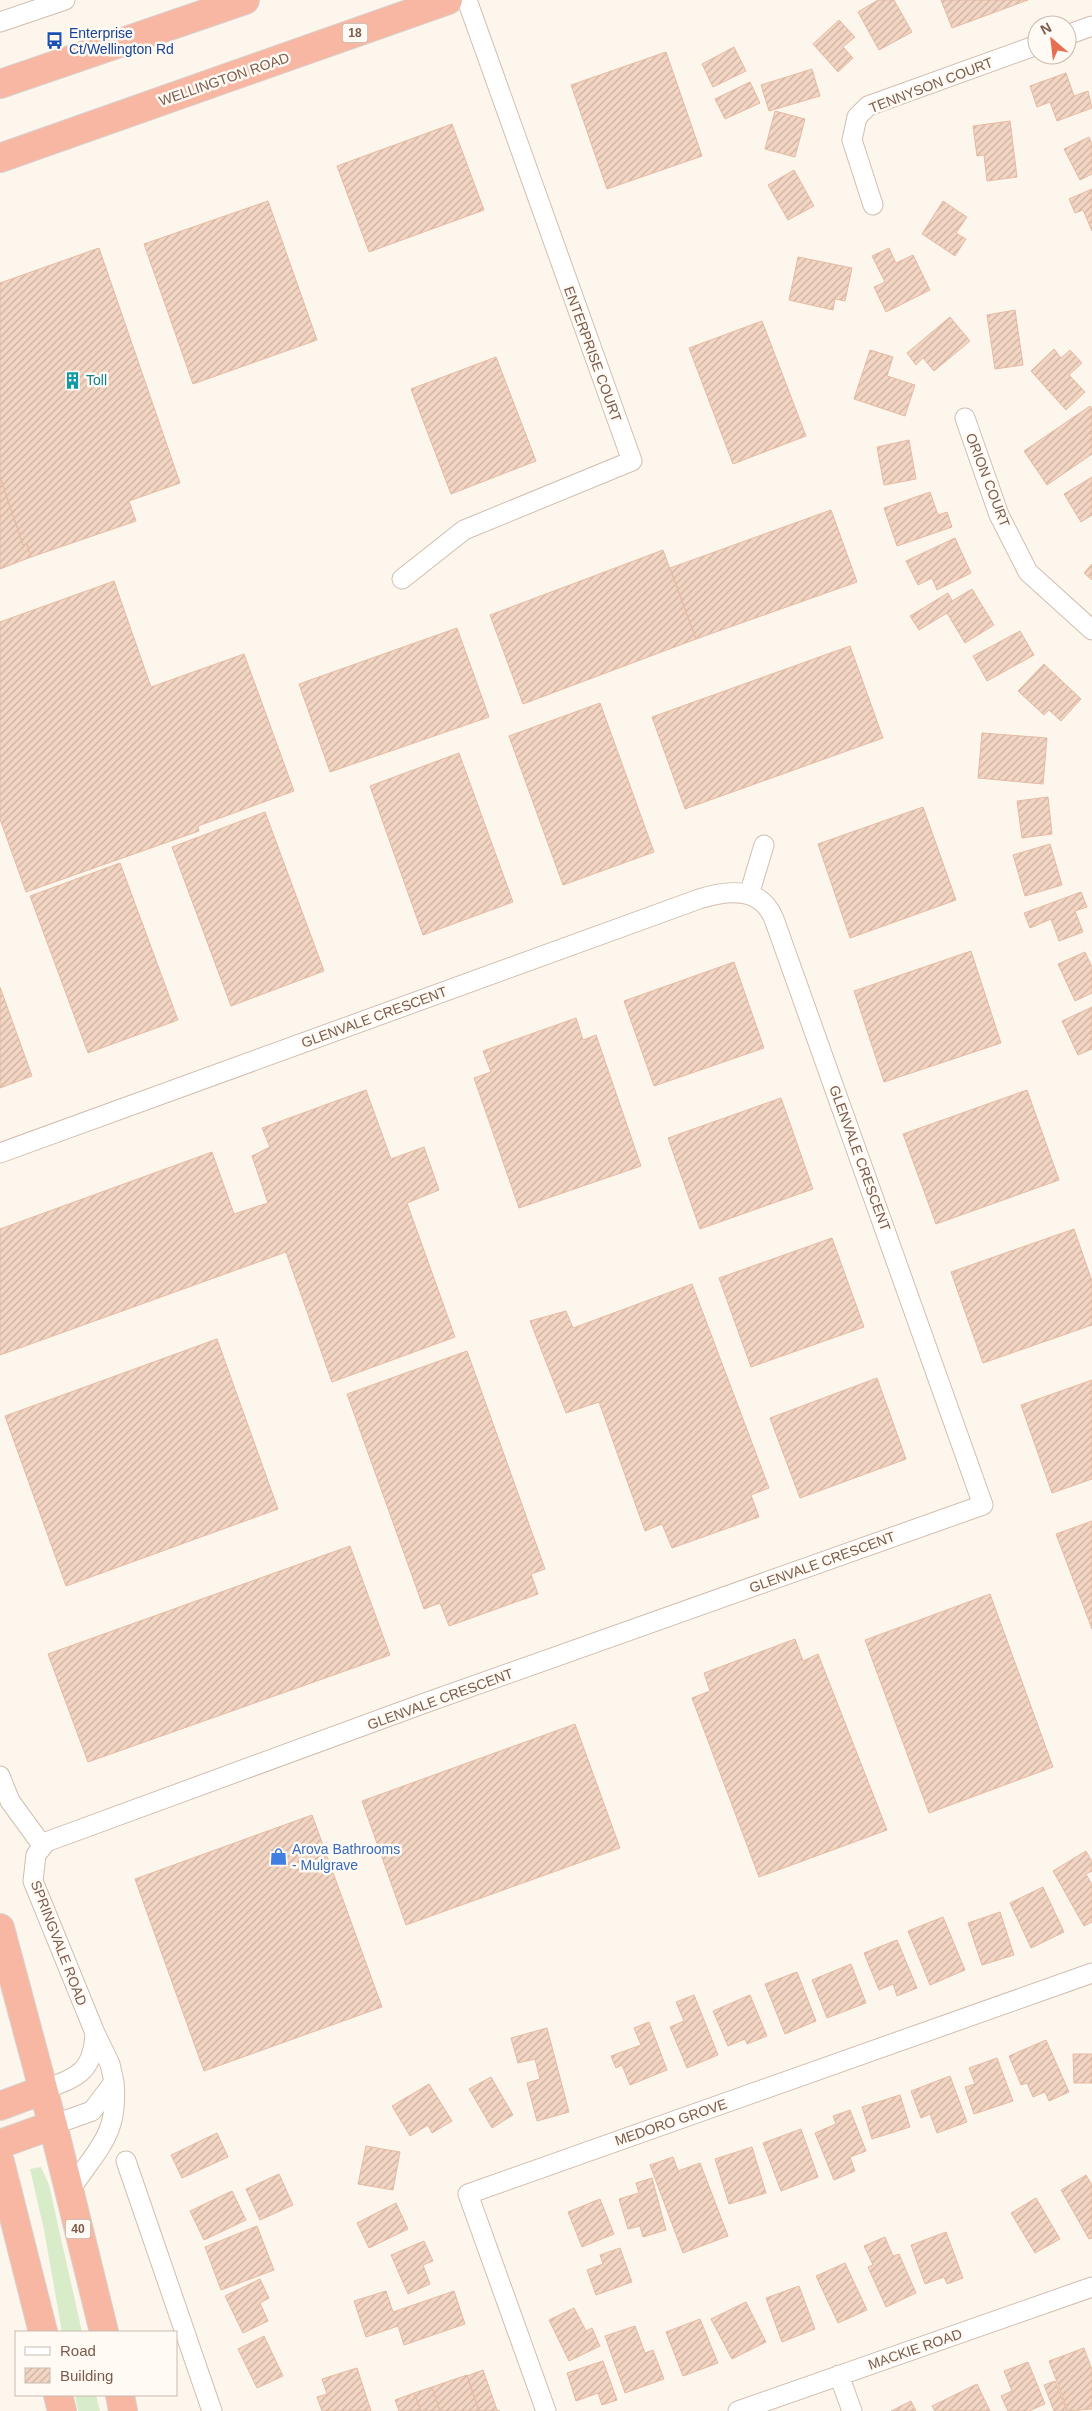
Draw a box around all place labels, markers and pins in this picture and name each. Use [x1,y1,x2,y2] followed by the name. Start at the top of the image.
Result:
[69,25,174,57] place label: Enterprise Ct/Wellington Rd
[45,31,65,51] bus stop icon: Enterprise Ct/Wellington Rd
[62,370,82,390] building icon: Toll
[86,372,107,388] place label: Toll
[292,1841,400,1873] place label: Arova Bathrooms - Mulgrave
[268,1847,288,1867] shop icon: Arova Bathrooms - Mulgrave

